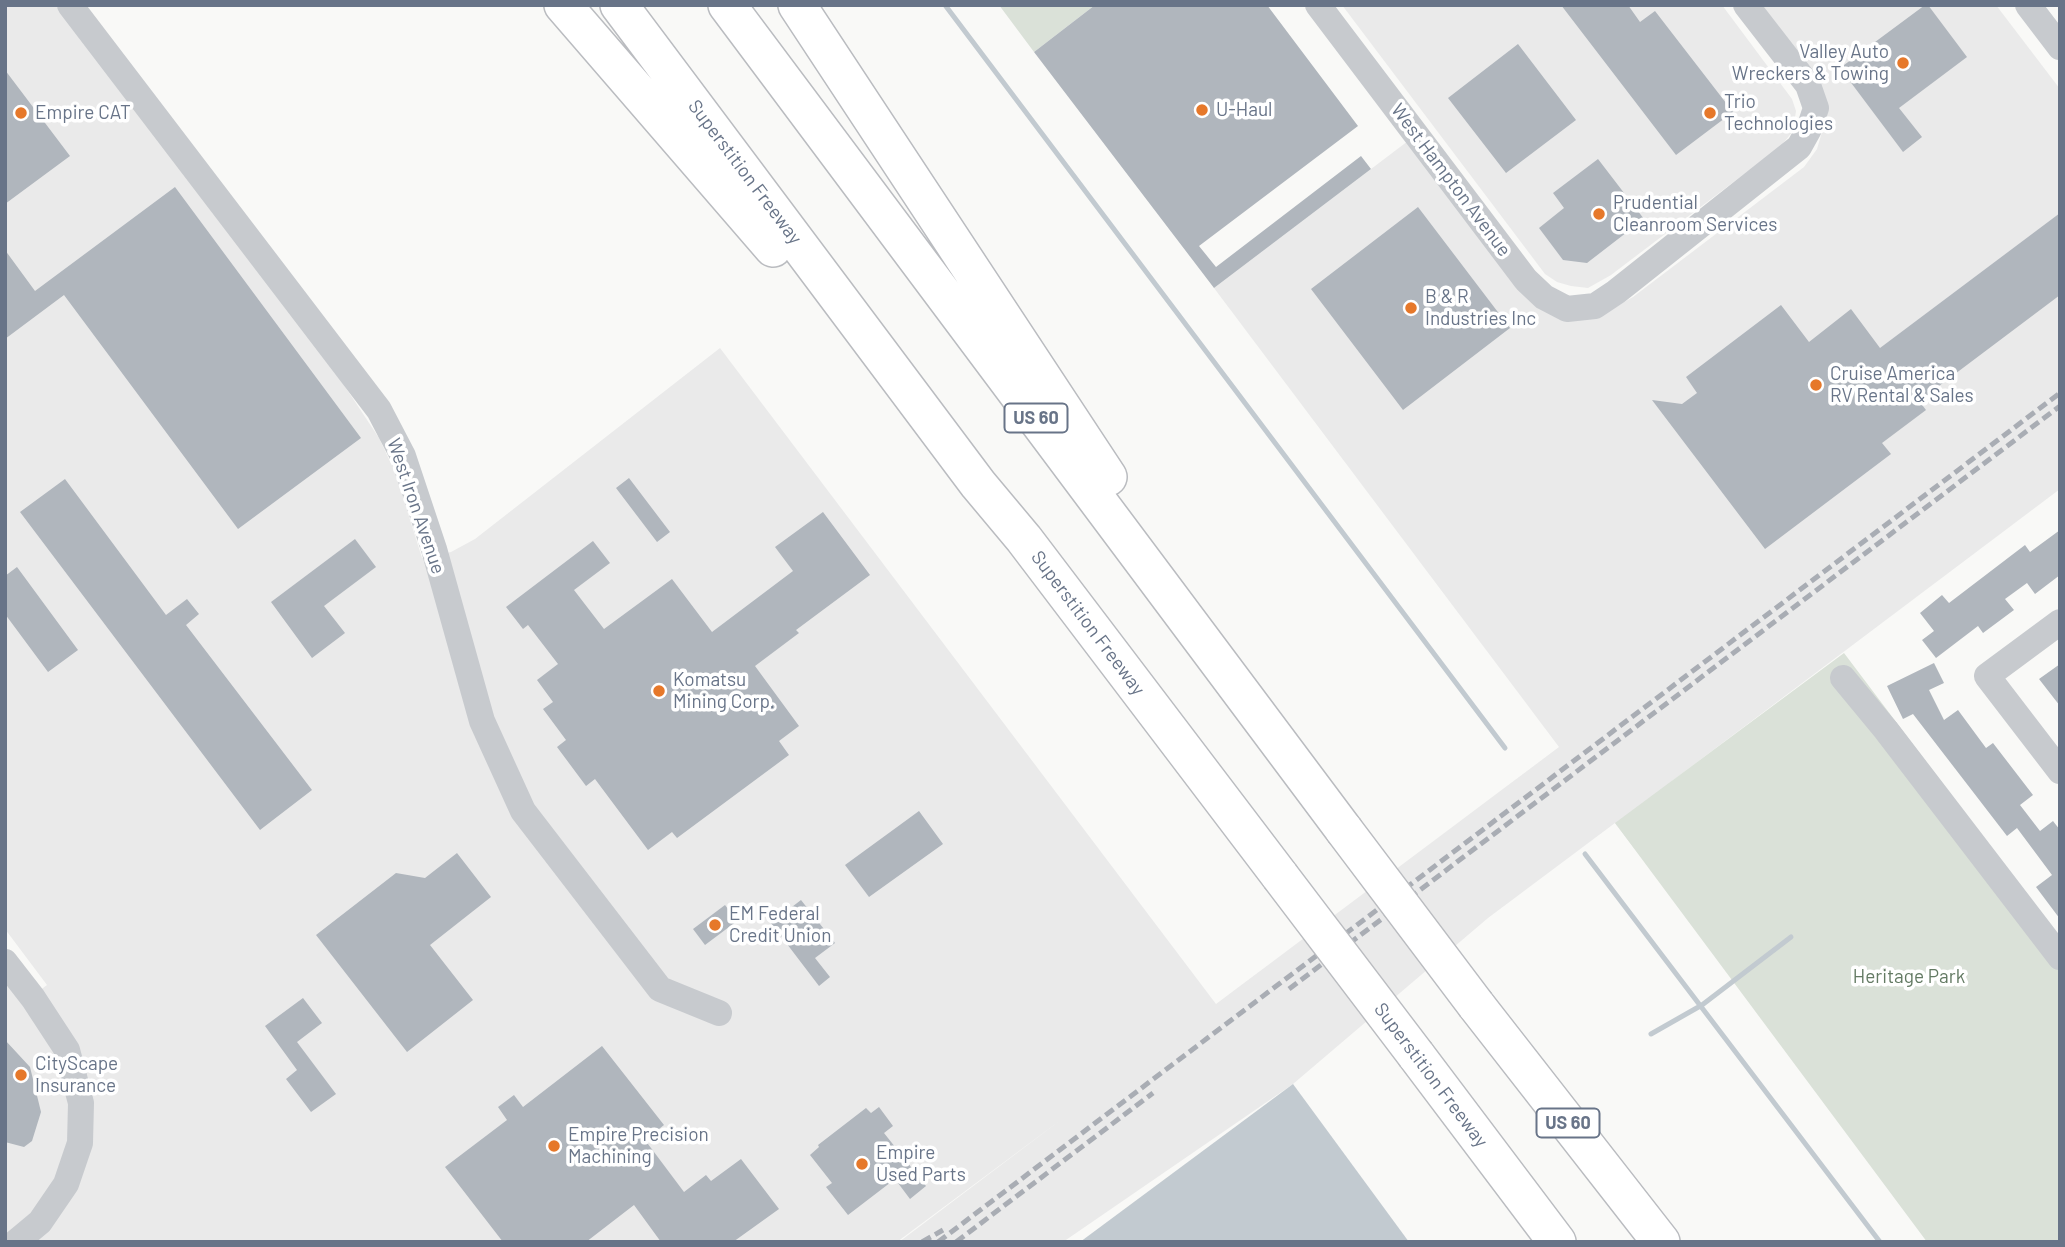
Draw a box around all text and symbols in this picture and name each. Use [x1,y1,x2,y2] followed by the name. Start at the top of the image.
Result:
[1732,41,1889,85] place label: Valley Auto Wreckers & Towing
[1895,55,1911,71] marker: Valley Auto Wreckers & Towing
[1724,91,1833,135] place label: Trio Technologies
[683,95,807,249] street label: Superstition Freeway
[1216,99,1272,121] place label: U-Haul
[1386,99,1516,261] street label: West Hampton Avenue
[35,102,131,124] place label: Empire CAT
[1194,102,1210,118] marker: U-Haul
[13,105,29,121] marker: Empire CAT
[1702,105,1718,121] marker: Trio Technologies
[1613,192,1777,236] place label: Prudential Cleanroom Services
[1591,206,1607,222] marker: Prudential Cleanroom Services
[1425,286,1536,330] place label: B & R Industries Inc
[1403,300,1419,316] marker: B & R Industries Inc
[1830,363,1974,407] place label: Cruise America RV Rental & Sales
[1808,377,1824,393] marker: Cruise America RV Rental & Sales
[1004,404,1068,432] road number: US 60
[382,435,450,577] street label: West Iron Avenue
[1026,546,1150,700] street label: Superstition Freeway
[673,669,775,713] place label: Komatsu Mining Corp.
[651,683,667,699] marker: Komatsu Mining Corp.
[729,903,831,947] place label: EM Federal Credit Union
[707,917,723,933] marker: EM Federal Credit Union
[1853,966,1965,988] park label: Heritage Park
[1369,998,1493,1152] street label: Superstition Freeway
[35,1053,118,1097] place label: CityScape Insurance
[13,1067,29,1083] marker: CityScape Insurance
[1536,1108,1600,1138] road number: US 60
[568,1124,709,1168] place label: Empire Precision Machining
[546,1138,562,1154] marker: Empire Precision Machining
[876,1142,966,1186] place label: Empire Used Parts
[854,1156,870,1172] marker: Empire Used Parts

